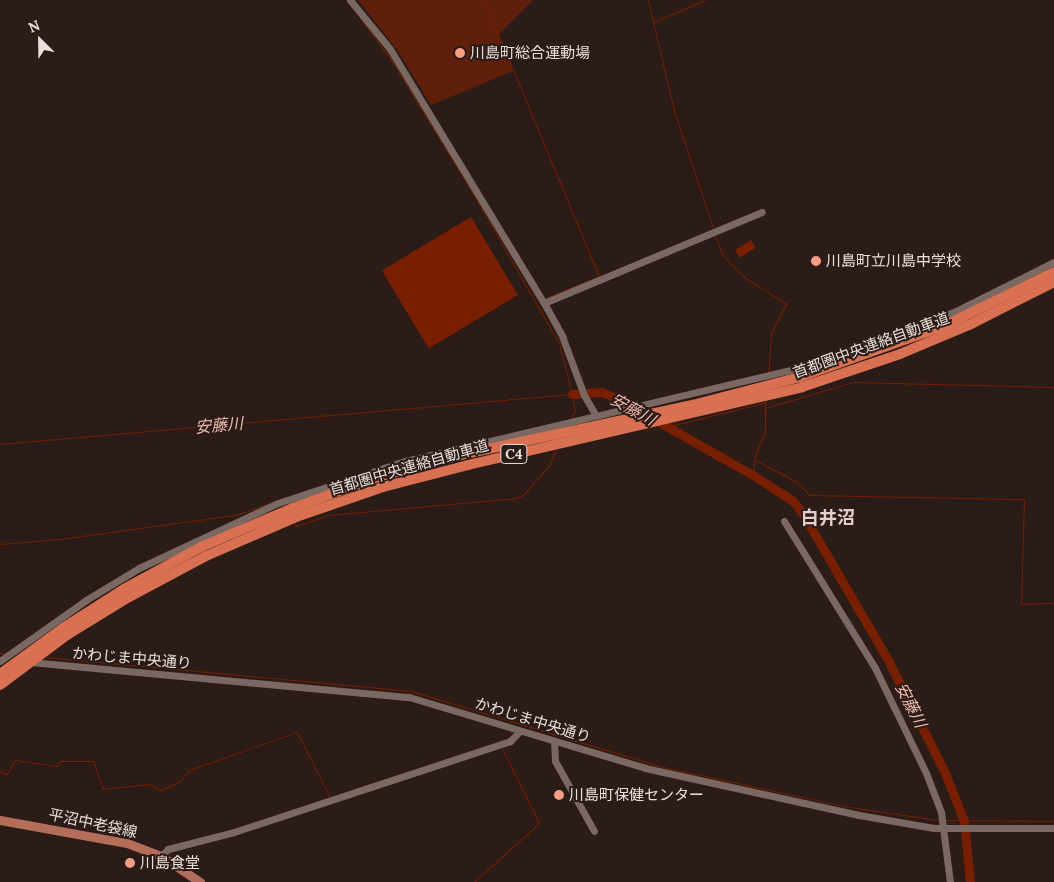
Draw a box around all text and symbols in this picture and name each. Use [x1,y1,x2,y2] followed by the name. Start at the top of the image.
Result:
[15,15,65,65] north arrow
[26,16,43,37] text: N
[470,44,590,62] place label: 川島町総合運動場
[454,47,466,59] marker: 川島町総合運動場
[826,252,961,270] place label: 川島町立川島中学校
[810,255,822,267] marker: 川島町立川島中学校
[790,308,952,382] street label: 首都圏中央連絡自動車道
[607,389,659,429] water label: 安藤川
[194,413,244,437] water label: 安藤川
[327,436,491,498] street label: 首都圏中央連絡自動車道
[500,442,528,466] road number: C4
[801,507,855,529] district label: 白井沼
[71,644,193,672] street label: かわじま中央通り
[892,679,930,731] water label: 安藤川
[473,694,593,746] street label: かわじま中央通り
[569,786,704,804] place label: 川島町保健センター
[553,789,565,801] marker: 川島町保健センター
[47,805,139,841] street label: 平沼中老袋線
[140,854,200,872] place label: 川島食堂
[124,857,136,869] marker: 川島食堂

